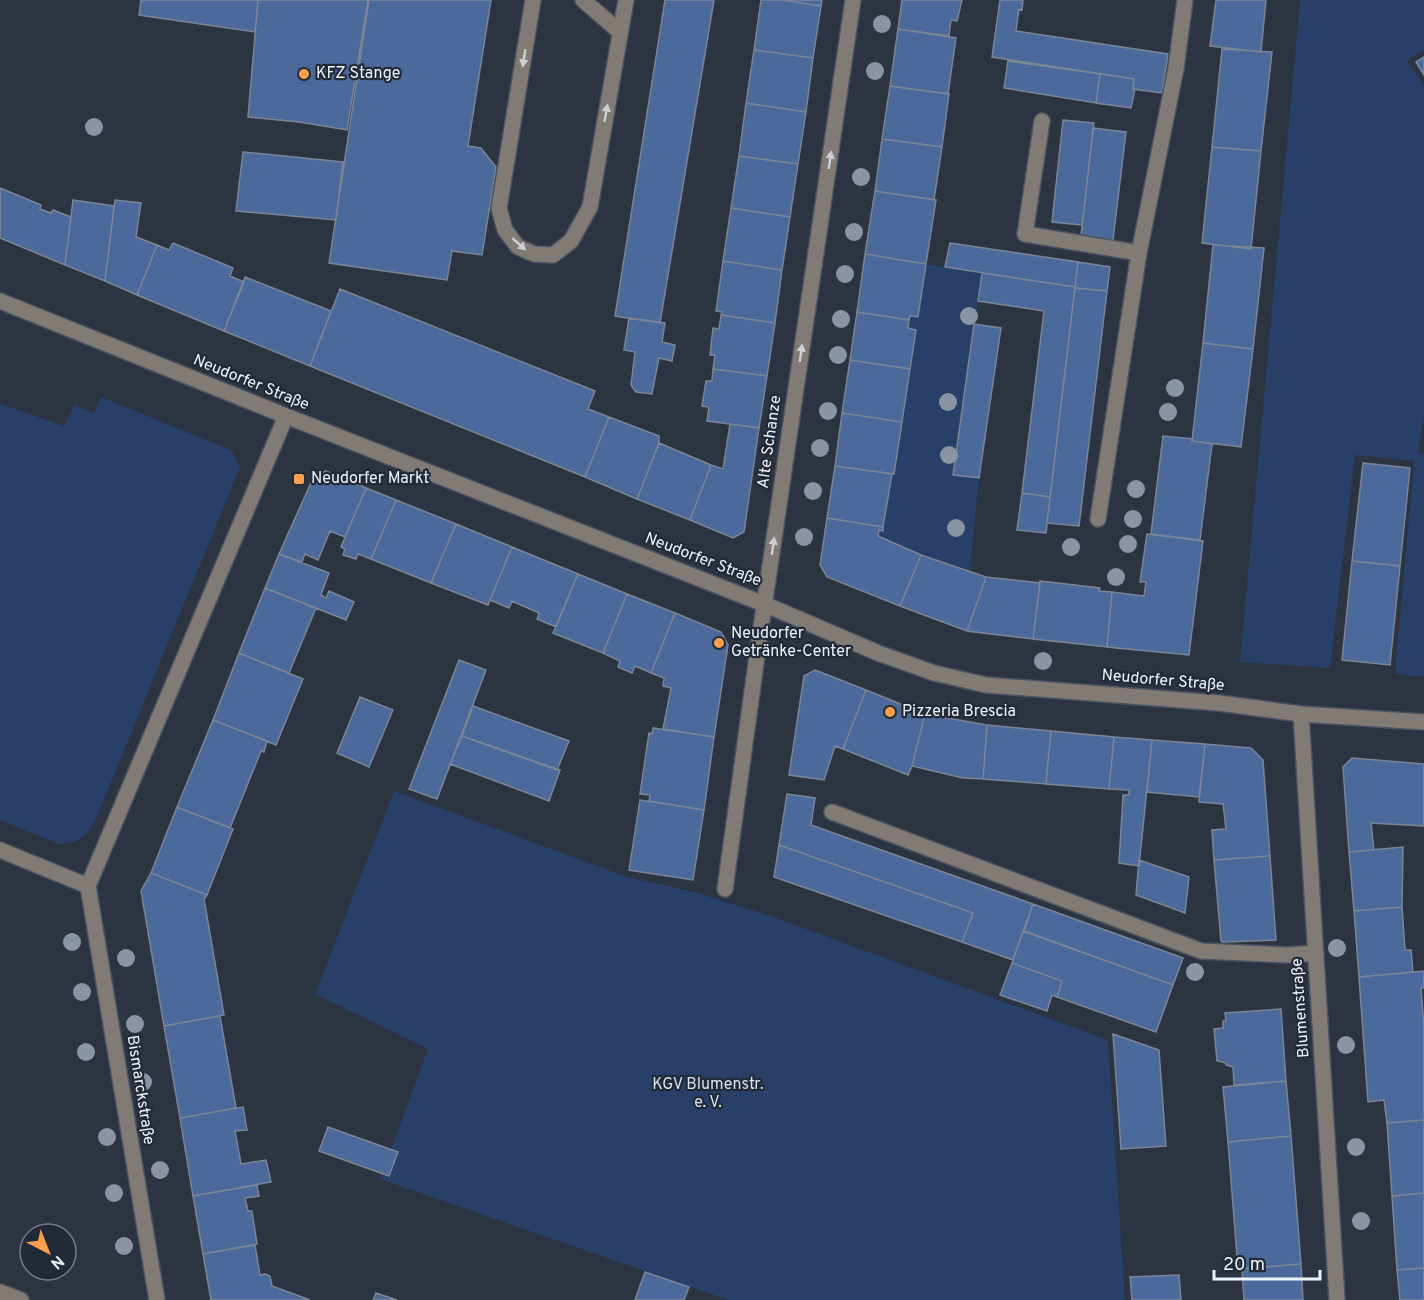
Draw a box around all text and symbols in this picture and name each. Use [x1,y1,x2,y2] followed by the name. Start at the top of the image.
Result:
[519,48,528,67] one-way arrow
[316,64,400,84] place label: KFZ Stange
[297,67,311,81] marker: KFZ Stange
[602,103,611,122] one-way arrow
[825,150,834,169] one-way arrow
[511,238,526,251] one-way arrow
[797,343,806,362] one-way arrow
[190,351,312,415] street label: Neudorfer Straße
[754,394,786,490] street label: Alte Schanze
[311,469,429,489] place label: Neudorfer Markt
[292,472,306,486] marker: Neudorfer Markt
[642,529,764,591] street label: Neudorfer Straße
[769,536,778,555] one-way arrow
[731,624,851,662] place label: Neudorfer Getränke-Center
[712,636,726,650] marker: Neudorfer Getränke-Center
[1101,666,1225,696] street label: Neudorfer Straße
[902,702,1016,722] place label: Pizzeria Brescia
[883,705,897,719] marker: Pizzeria Brescia
[1288,957,1314,1059] street label: Blumenstraße
[121,1034,159,1146] street label: Bismarckstraße
[652,1075,764,1113] park label: KGV Blumenstr. e. V.
[18,1222,78,1282] north arrow
[1214,1243,1320,1281] scale bar
[46,1250,68,1273] text: N
[1223,1254,1265,1277] text: 20 m

